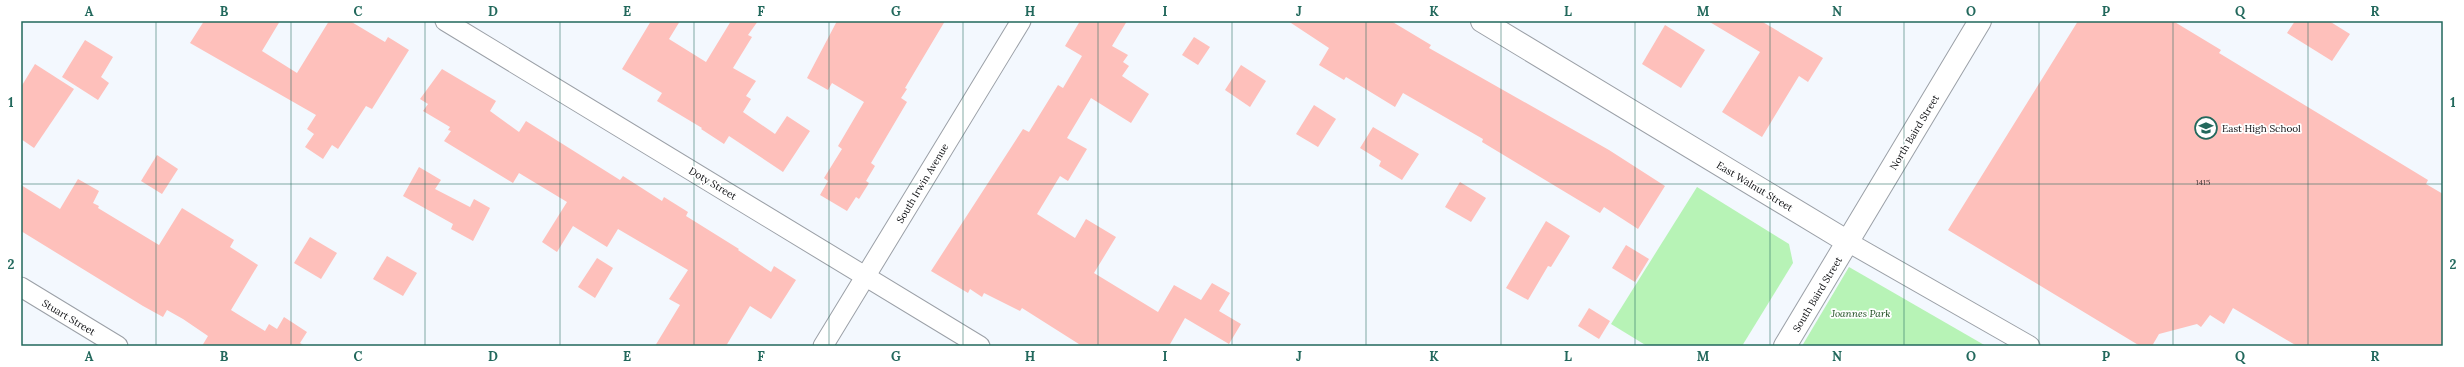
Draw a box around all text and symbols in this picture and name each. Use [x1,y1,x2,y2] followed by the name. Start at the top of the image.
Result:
[85,3,94,20] text: A
[220,3,229,20] text: B
[354,3,363,20] text: C
[488,3,498,20] text: D
[623,3,631,20] text: E
[757,3,765,20] text: F
[891,3,901,20] text: G
[1025,3,1035,20] text: H
[1162,3,1168,20] text: I
[1296,3,1302,20] text: J
[1429,3,1439,20] text: K
[1564,3,1572,20] text: L
[1697,3,1710,20] text: M
[1832,3,1842,20] text: N
[1966,3,1976,20] text: O
[2102,3,2111,20] text: P
[2235,3,2246,20] text: Q
[2371,3,2380,20] text: R
[1887,92,1942,172] street label: North Baird Street
[8,94,14,111] text: 1
[2450,94,2456,111] text: 1
[2193,115,2219,141] school or university icon: East High School
[2222,122,2301,135] place label: East High School
[893,140,952,226] street label: South Irwin Avenue
[1714,158,1795,214] street label: East Walnut Street
[686,164,739,203] street label: Doty Street
[2196,177,2210,187] house number: 1415
[1790,254,1845,334] street label: South Baird Street
[8,256,15,273] text: 2
[2450,256,2457,273] text: 2
[40,296,98,338] street label: Stuart Street
[1830,307,1891,320] park label: Joannes Park
[85,348,94,365] text: A
[220,348,229,365] text: B
[354,348,363,365] text: C
[488,348,498,365] text: D
[623,348,631,365] text: E
[757,348,765,365] text: F
[891,348,901,365] text: G
[1025,348,1035,365] text: H
[1162,348,1168,365] text: I
[1296,348,1302,365] text: J
[1429,348,1439,365] text: K
[1564,348,1572,365] text: L
[1697,348,1710,365] text: M
[1832,348,1842,365] text: N
[1966,348,1976,365] text: O
[2102,348,2111,365] text: P
[2235,348,2246,365] text: Q
[2371,348,2380,365] text: R

